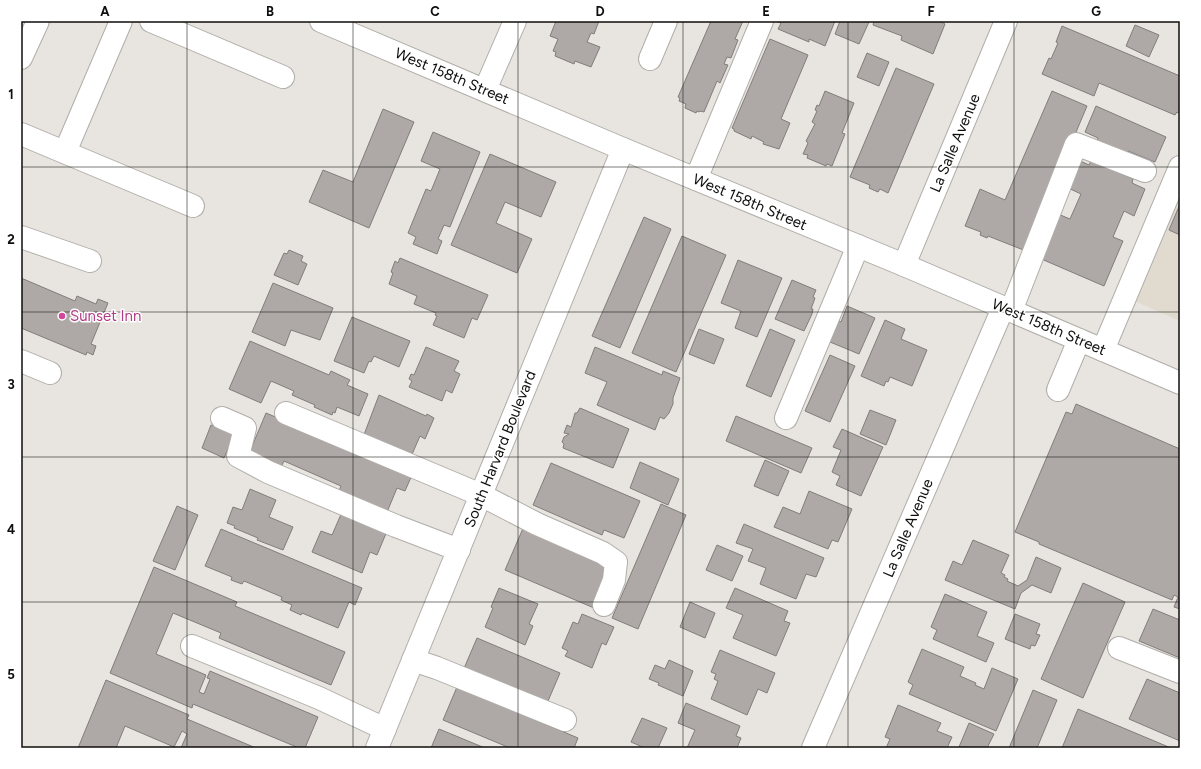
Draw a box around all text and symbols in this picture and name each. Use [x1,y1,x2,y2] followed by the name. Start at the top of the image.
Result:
[100,4,110,19] text: A
[266,4,274,19] text: B
[430,4,440,19] text: C
[595,4,605,19] text: D
[762,4,770,19] text: E
[927,4,935,19] text: F
[1091,4,1101,19] text: G
[392,44,512,108] street label: West 158th Street
[8,87,14,102] text: 1
[926,91,984,195] street label: La Salle Avenue
[690,170,810,234] street label: West 158th Street
[7,232,15,247] text: 2
[989,295,1109,359] street label: West 158th Street
[70,307,141,325] place label: Sunset Inn
[57,311,67,321] marker: Sunset Inn
[460,368,540,530] street label: South Harvard Boulevard
[7,377,15,392] text: 3
[879,476,937,580] street label: La Salle Avenue
[7,522,15,537] text: 4
[7,667,15,682] text: 5

